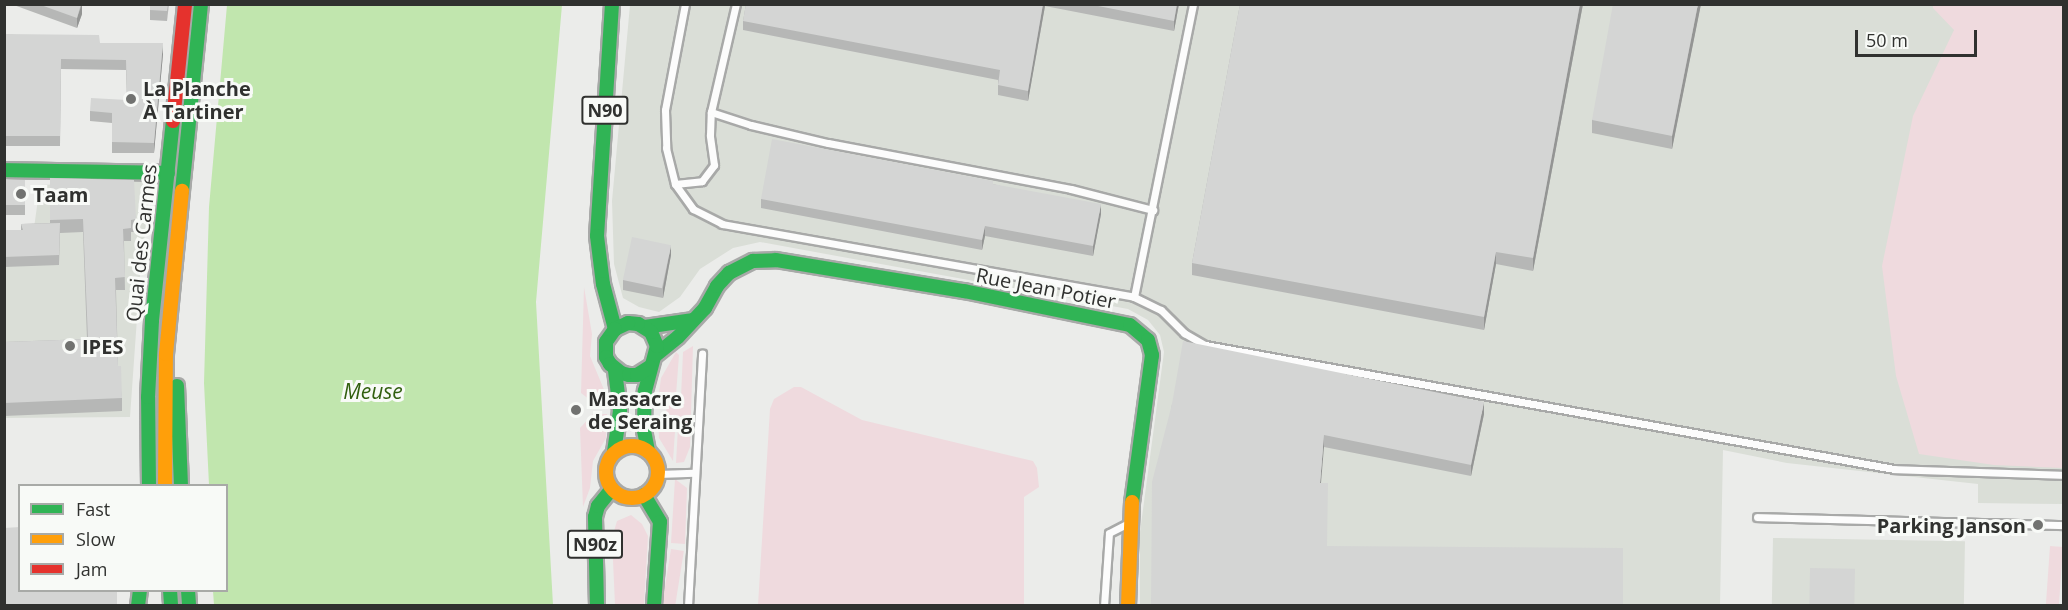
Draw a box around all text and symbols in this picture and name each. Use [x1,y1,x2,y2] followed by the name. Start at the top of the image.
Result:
[1858,18,1980,56] scale bar
[1866,28,1908,52] text: 50 m
[143,76,251,123] place label: La Planche À Tartiner
[124,92,138,106] marker: La Planche À Tartiner
[581,95,629,125] road number: N90
[121,163,161,323] street label: Quai des Carmes
[33,182,88,206] place label: Taam
[14,187,28,201] marker: Taam
[974,263,1118,313] street label: Rue Jean Potier
[82,334,123,358] place label: IPES
[63,339,77,353] marker: IPES
[343,378,403,404] water label: Meuse
[588,386,692,433] place label: Massacre de Seraing
[569,403,583,417] marker: Massacre de Seraing
[18,484,228,592] legend
[76,497,110,521] text: Fast
[1877,513,2026,537] place label: Parking Janson
[2031,518,2045,532] marker: Parking Janson
[76,527,115,551] text: Slow
[566,529,624,559] road number: N90z
[76,557,108,581] text: Jam

